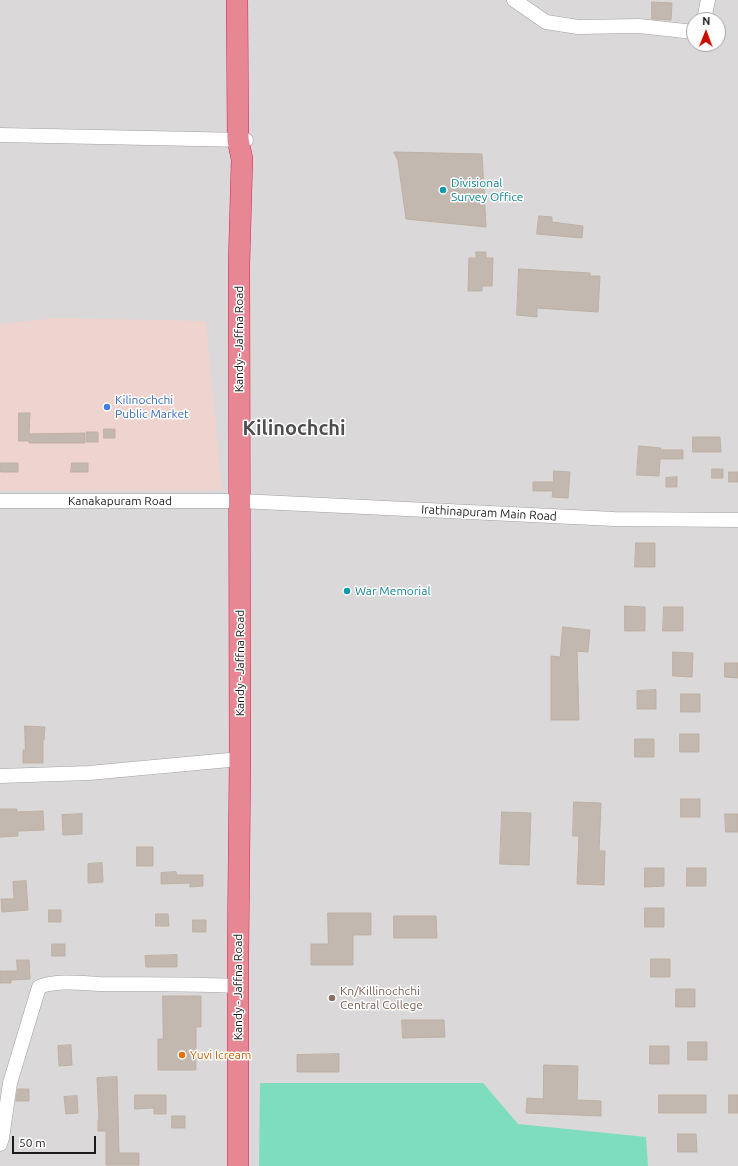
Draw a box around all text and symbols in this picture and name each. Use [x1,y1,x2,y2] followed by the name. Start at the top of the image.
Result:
[686,12,726,52] north arrow
[702,15,710,27] text: N
[451,176,523,204] place label: Divisional Survey Office
[438,185,448,195] marker: Divisional Survey Office
[232,286,246,392] street label: Kandy - Jaffna Road
[115,393,189,421] place label: Kilinochchi Public Market
[102,402,112,412] marker: Kilinochchi Public Market
[242,416,346,440] district label: Kilinochchi
[68,494,172,508] street label: Kanakapuram Road
[421,502,557,524] street label: Irathinapuram Main Road
[355,584,431,598] place label: War Memorial
[342,586,352,596] marker: War Memorial
[233,610,247,716] street label: Kandy - Jaffna Road
[231,934,245,1040] street label: Kandy - Jaffna Road
[340,984,423,1012] place label: Kn/Killinochchi Central College
[327,993,337,1003] marker: Kn/Killinochchi Central College
[190,1048,251,1062] place label: Yuvi Icream
[177,1050,187,1060] marker: Yuvi Icream
[14,1128,98,1154] scale bar
[19,1136,46,1149] text: 50 m

